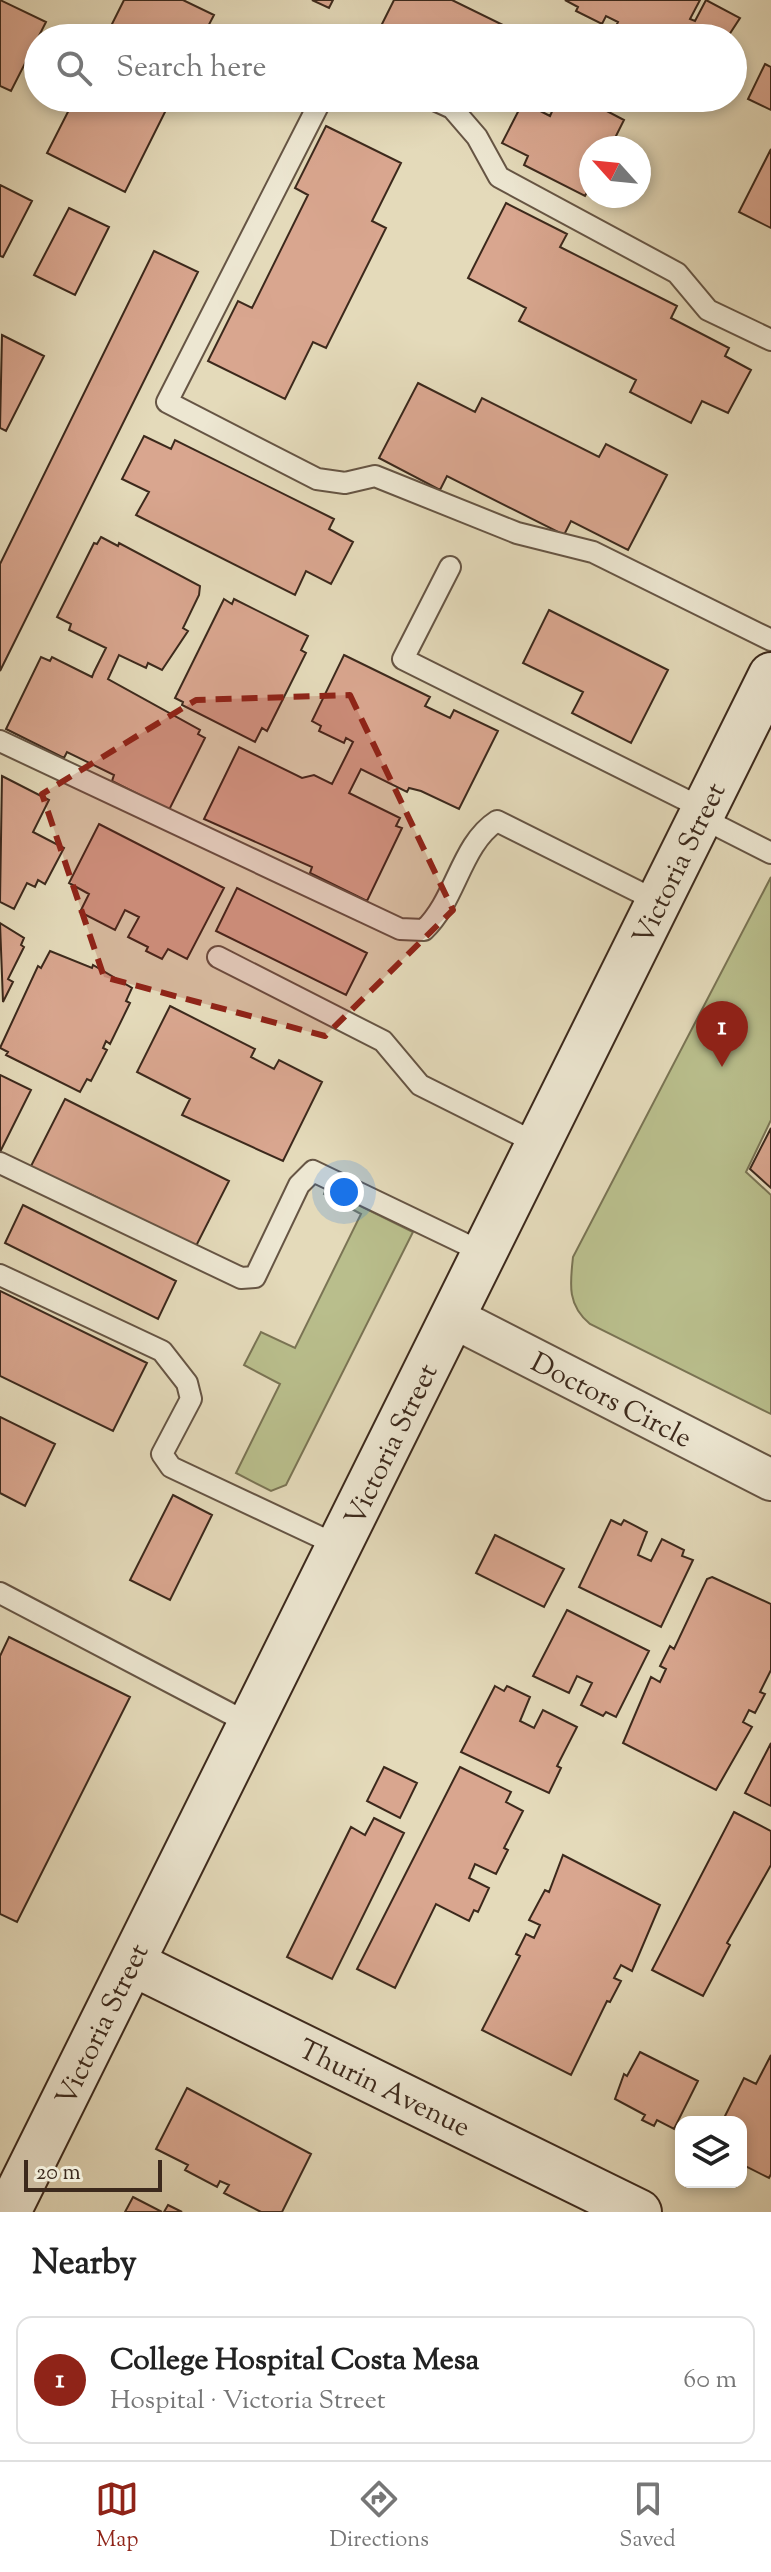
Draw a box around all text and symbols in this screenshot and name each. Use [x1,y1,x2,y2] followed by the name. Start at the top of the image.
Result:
[24,24,747,112] search box
[52,46,96,90] icon: search
[116,47,266,90] text: Search here
[579,136,651,208] north arrow
[624,776,737,952] street label: Victoria Street
[696,1001,748,1067] pin: 1
[324,1172,364,1212] your location
[523,1344,698,1459] street label: Doctors Circle
[336,1357,449,1533] street label: Victoria Street
[47,1937,160,2113] street label: Victoria Street
[291,2031,476,2149] street label: Thurin Avenue
[675,2116,747,2188] map controls
[675,2116,747,2188] button: layers
[24,2156,162,2192] scale bar
[36,2158,81,2190] text: 20 m
[32,2240,137,2289] text: Nearby
[110,2340,479,2383] text: College Hospital Costa Mesa
[56,2362,64,2399] text: 1
[683,2362,737,2399] text: 60 m
[110,2383,386,2420] text: Hospital · Victoria Street
[95,2477,139,2557] tab: Map
[330,2477,429,2557] tab: Directions
[619,2477,676,2557] tab: Saved

